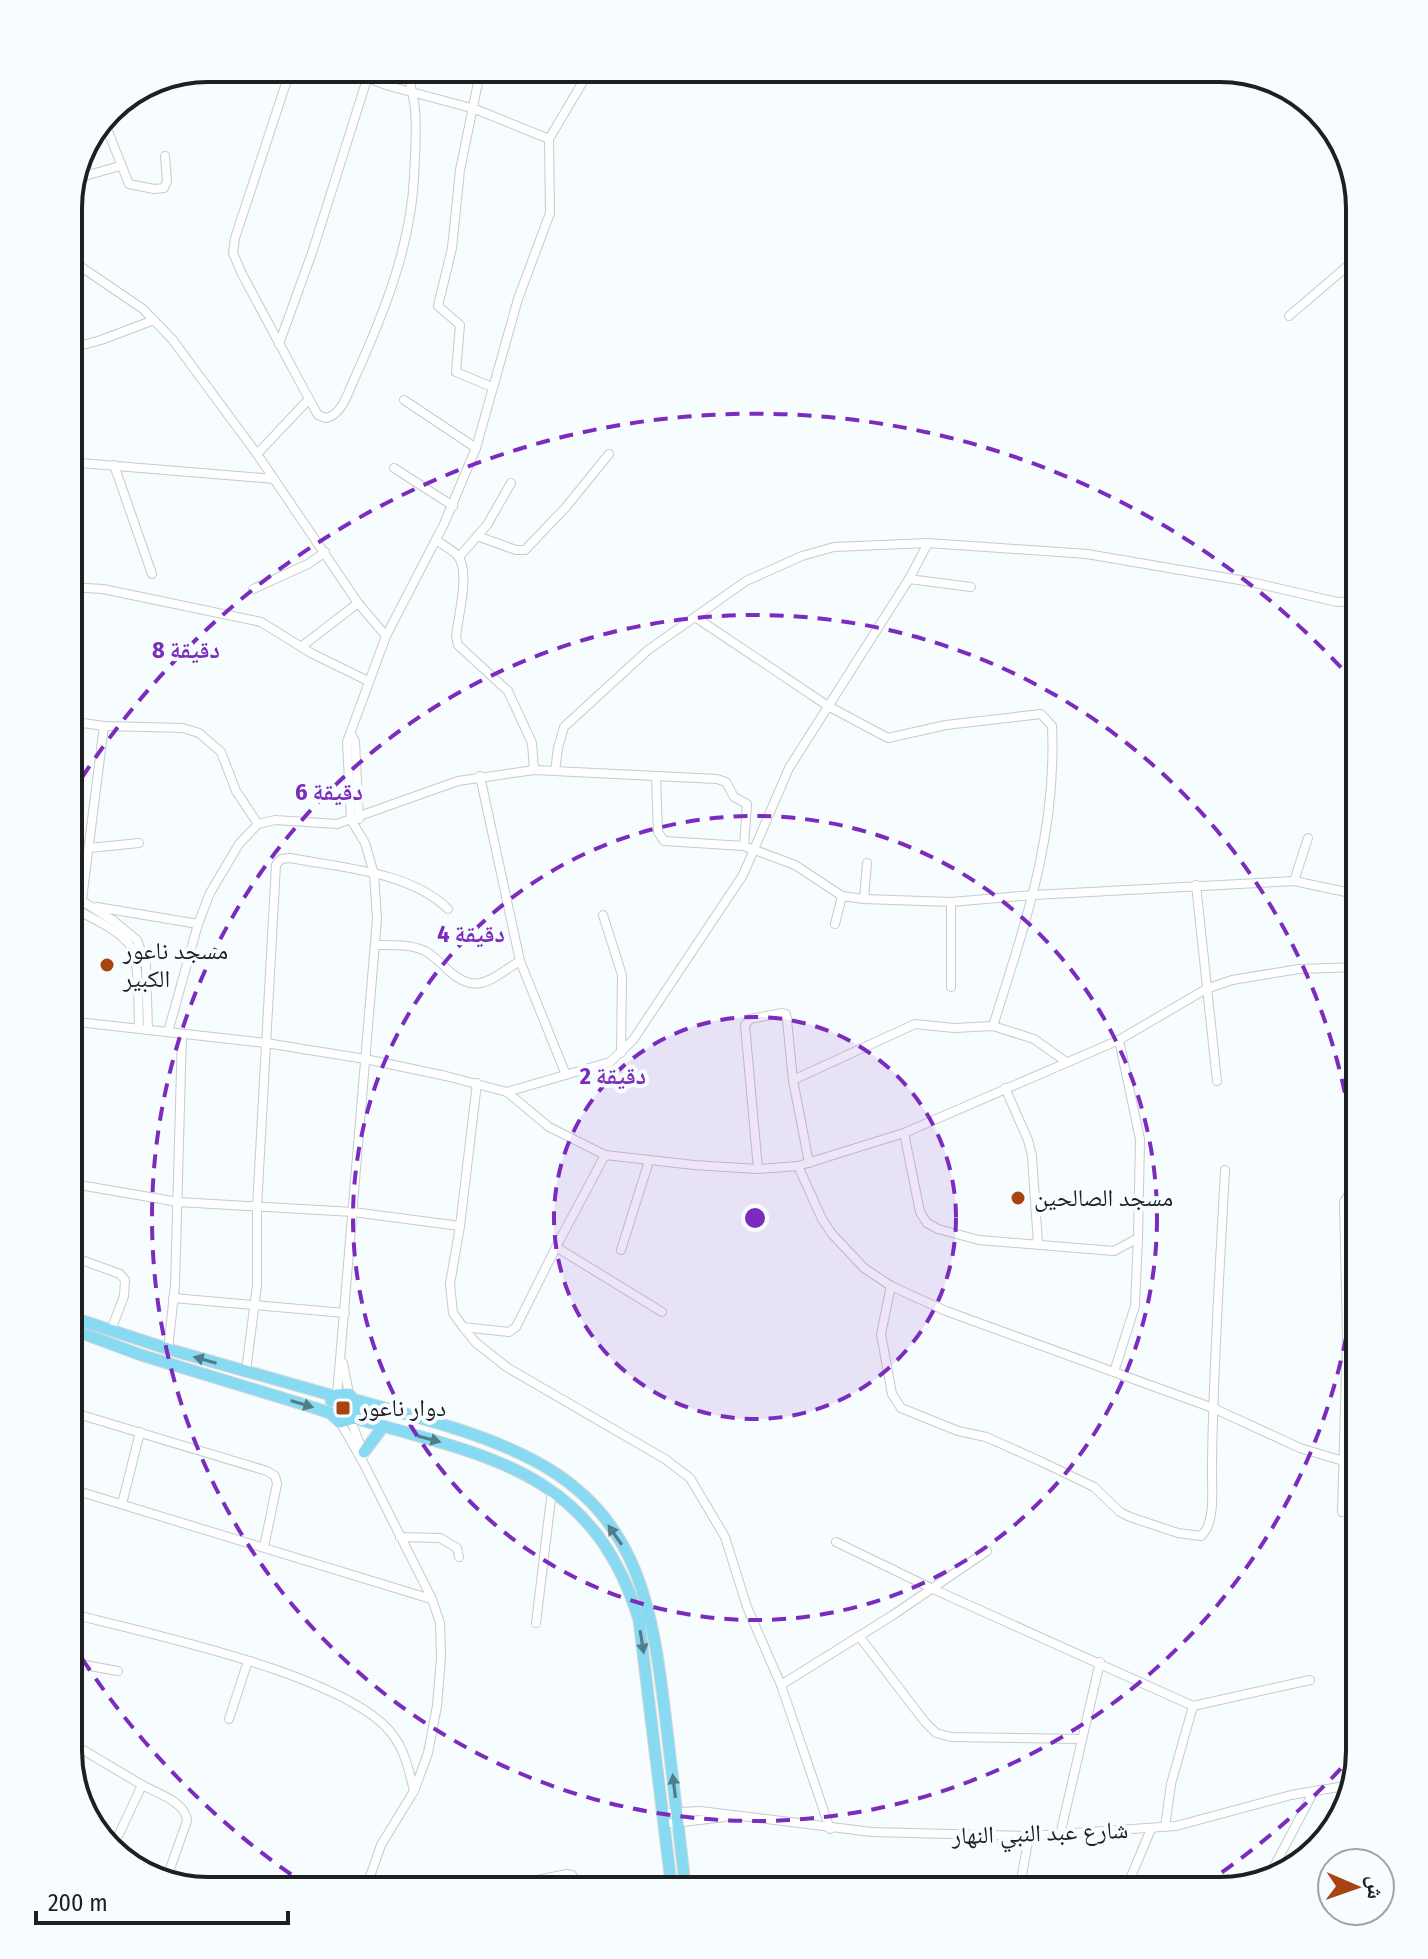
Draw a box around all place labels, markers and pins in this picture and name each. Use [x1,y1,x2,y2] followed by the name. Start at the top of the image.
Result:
[122,937,228,993] place label: مسجد ناعور الكبير
[98,956,116,974] marker: مسجد ناعور الكبير
[1034,1184,1173,1212] place label: مسجد الصالحين
[1009,1189,1027,1207] marker: مسجد الصالحين
[741,1204,769,1232] centre of rings
[358,1394,446,1422] place label: دوار ناعور
[334,1399,352,1417] marker: دوار ناعور

